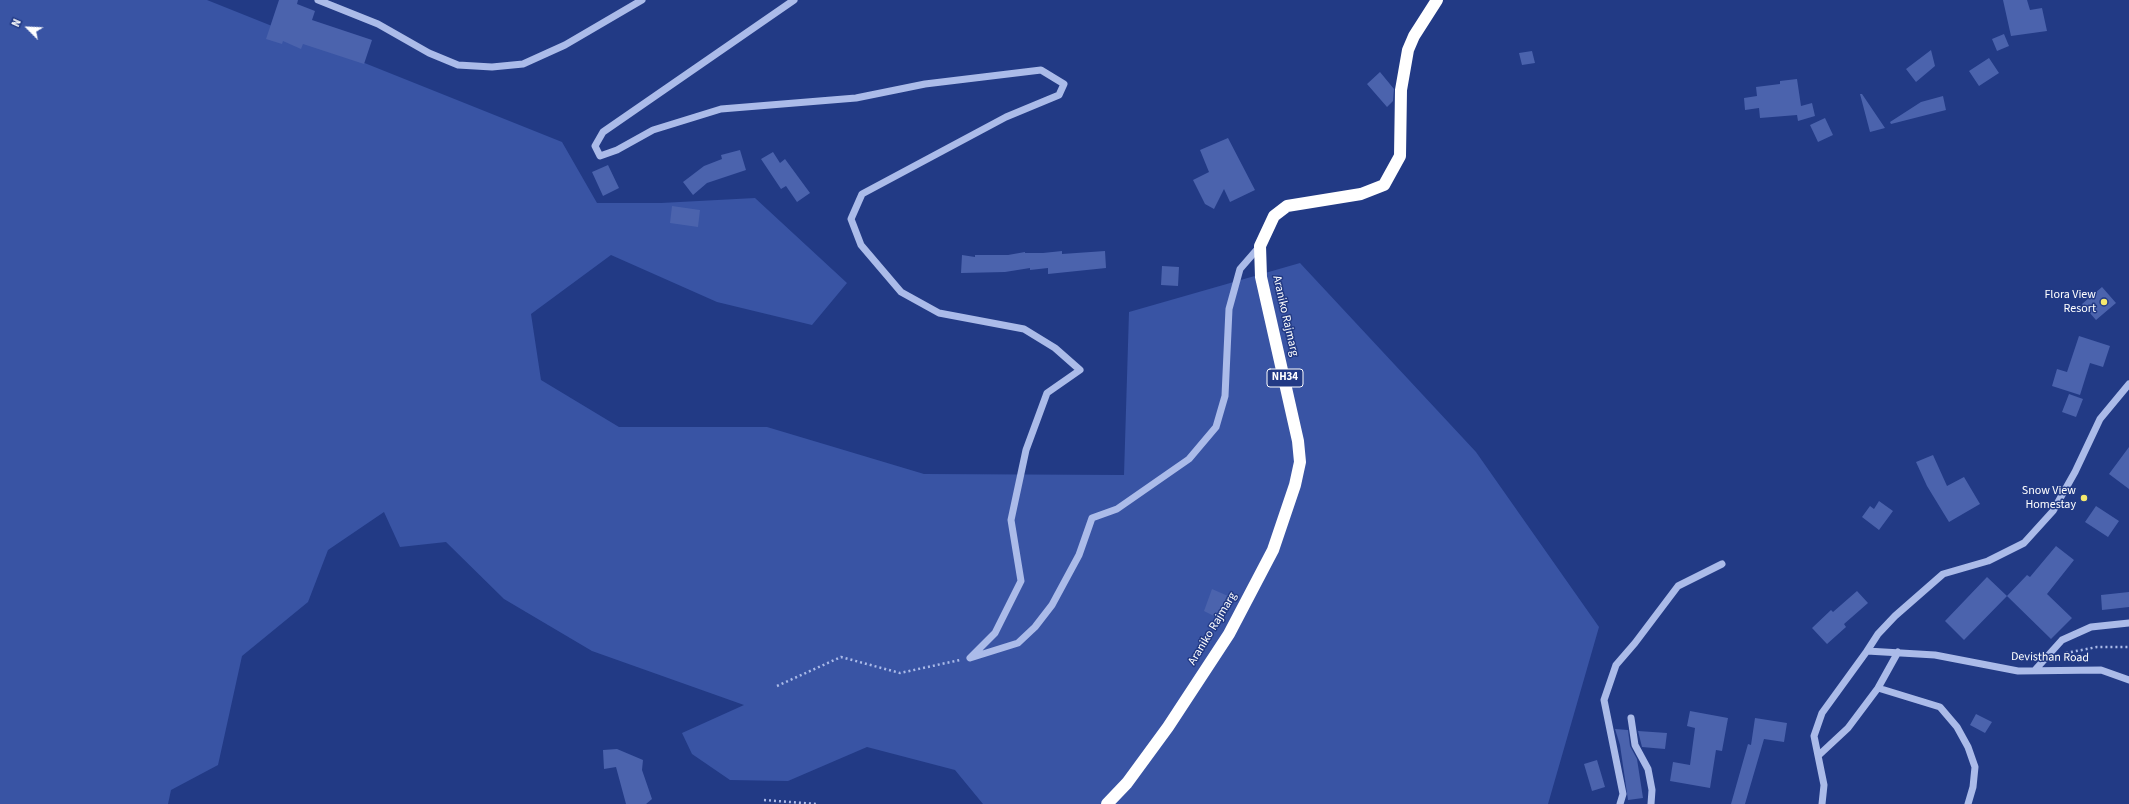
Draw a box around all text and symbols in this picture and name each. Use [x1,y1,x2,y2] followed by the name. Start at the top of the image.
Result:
[8,8,48,48] north arrow
[8,17,25,29] text: N
[1269,274,1301,358] street label: Araniko Rajmarg
[2044,288,2096,316] place label: Flora View Resort
[2099,297,2109,307] marker: Flora View Resort
[1267,369,1303,387] road number: NH34
[2022,484,2076,512] place label: Snow View Homestay
[2079,493,2089,503] marker: Snow View Homestay
[1186,590,1240,668] street label: Araniko Rajmarg
[2011,650,2089,666] street label: Devisthan Road

